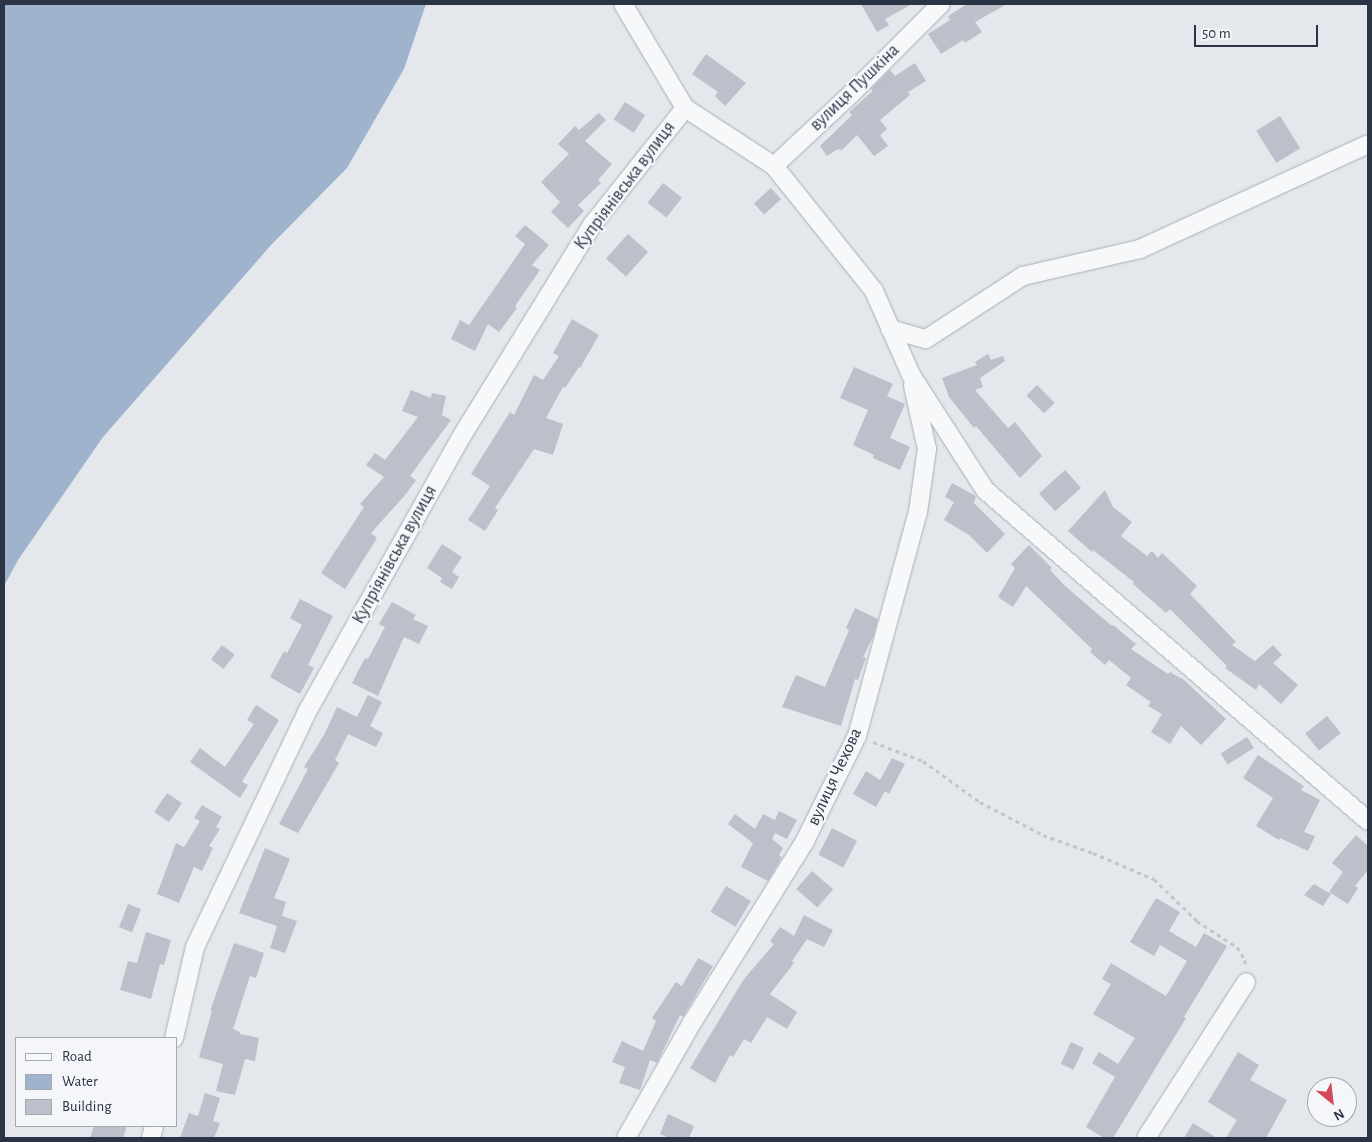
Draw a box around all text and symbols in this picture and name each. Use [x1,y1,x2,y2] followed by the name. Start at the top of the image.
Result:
[1197,15,1321,47] scale bar
[1202,26,1231,41] text: 50 m
[806,40,904,136] street label: вулиця Пушкіна
[570,118,680,254] street label: Купріянівська вулиця
[348,482,442,628] street label: Купріянівська вулиця
[803,725,867,829] street label: вулиця Чехова
[15,1037,178,1127] legend
[62,1049,92,1064] text: Road
[62,1074,98,1089] text: Water
[1307,1077,1357,1127] north arrow
[62,1099,112,1114] text: Building
[1331,1106,1346,1123] text: N

